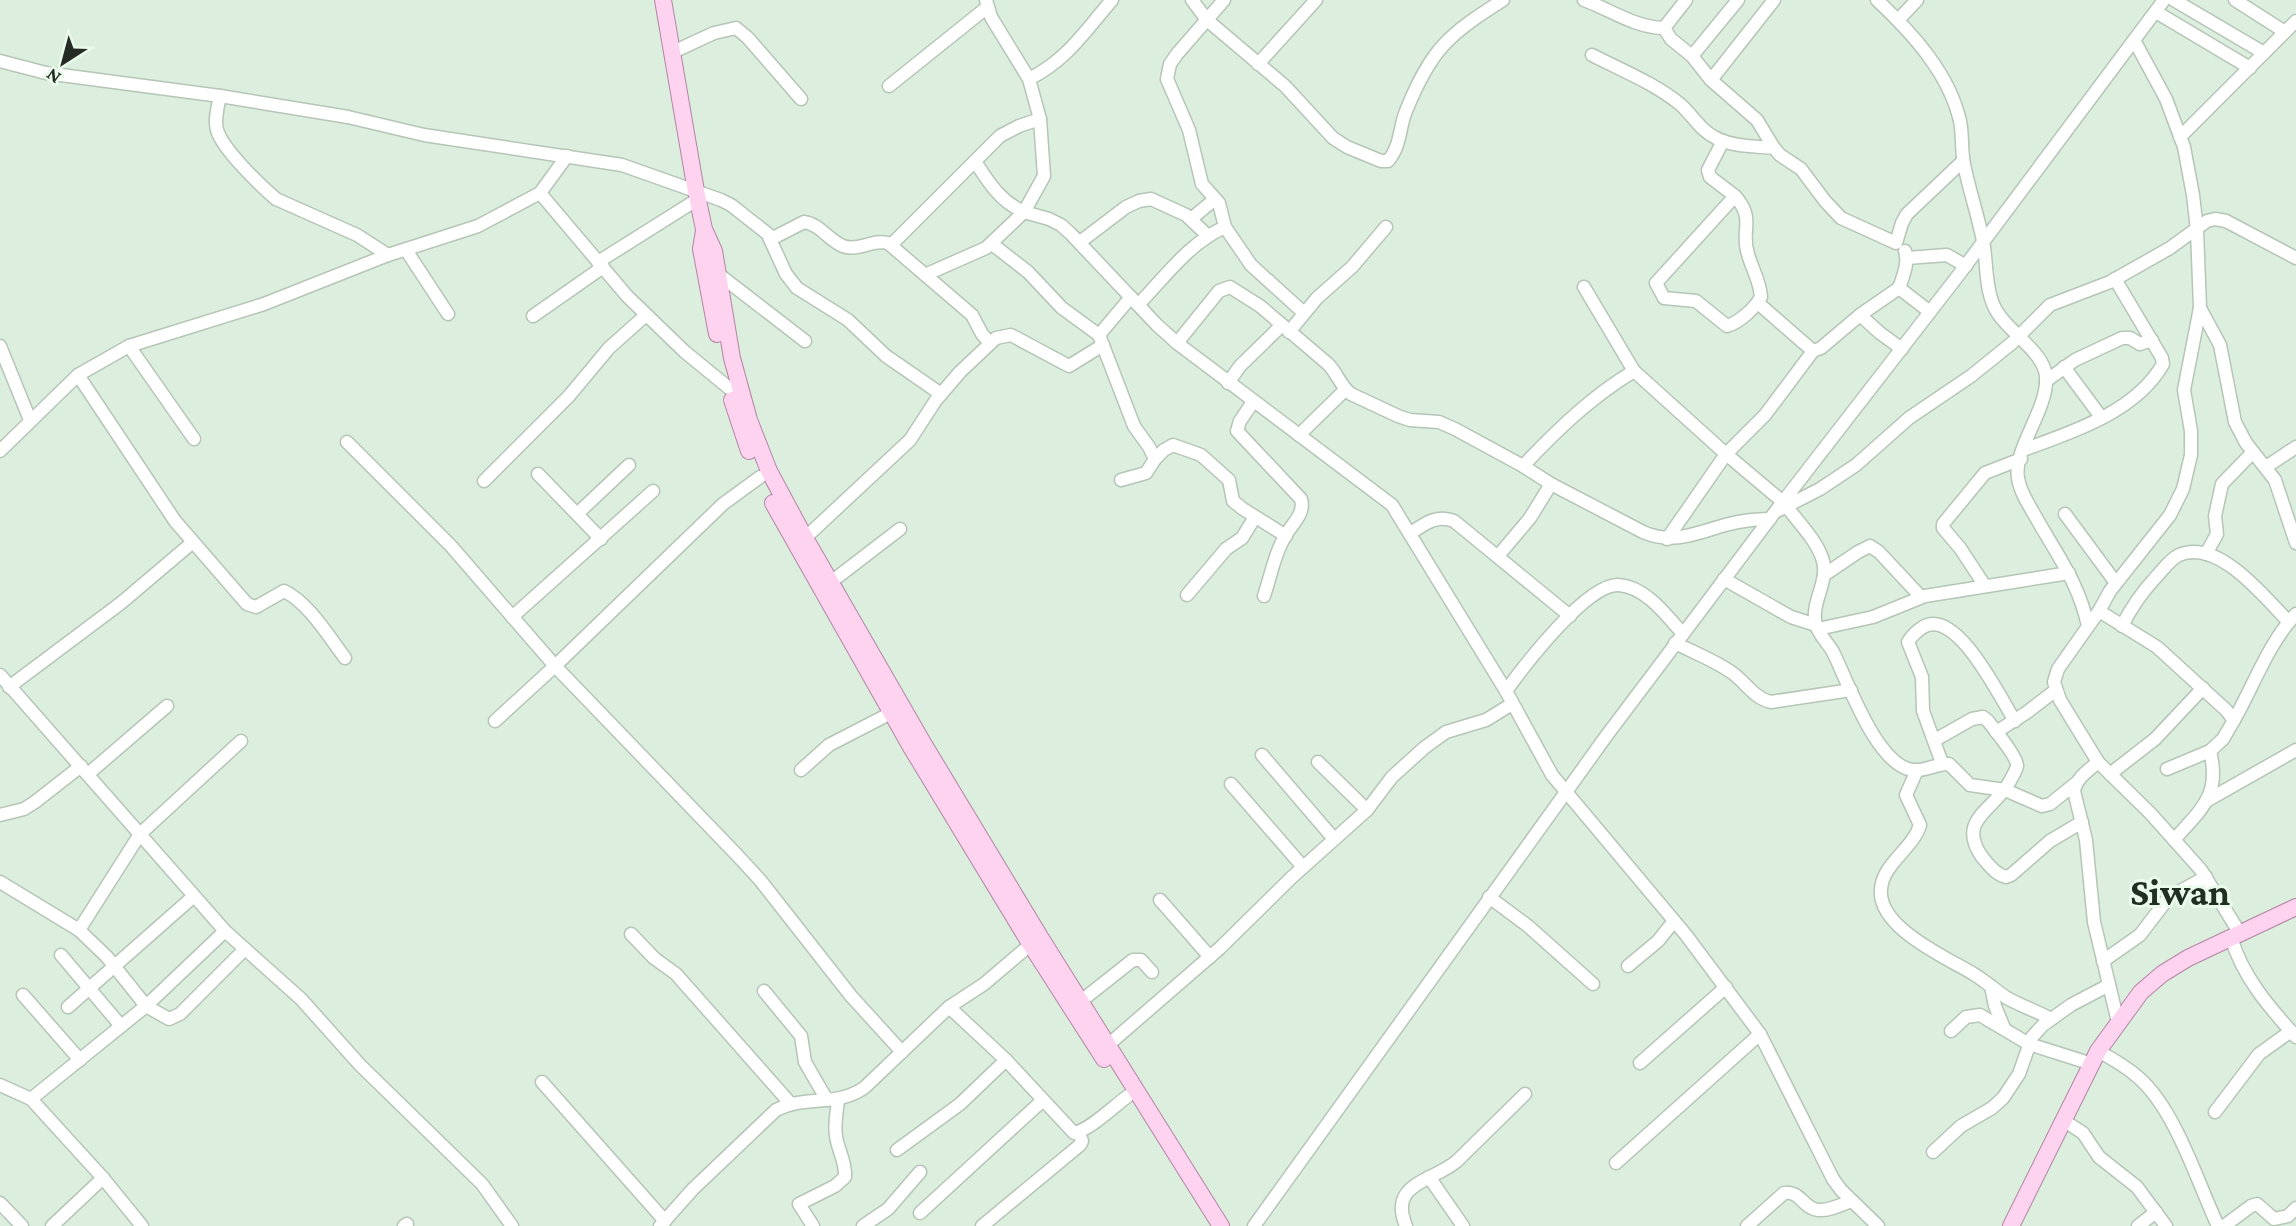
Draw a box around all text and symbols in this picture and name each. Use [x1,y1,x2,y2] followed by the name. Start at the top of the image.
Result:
[28,28,98,98] north arrow
[42,64,65,89] text: N
[2130,871,2230,913] district label: Siwan

